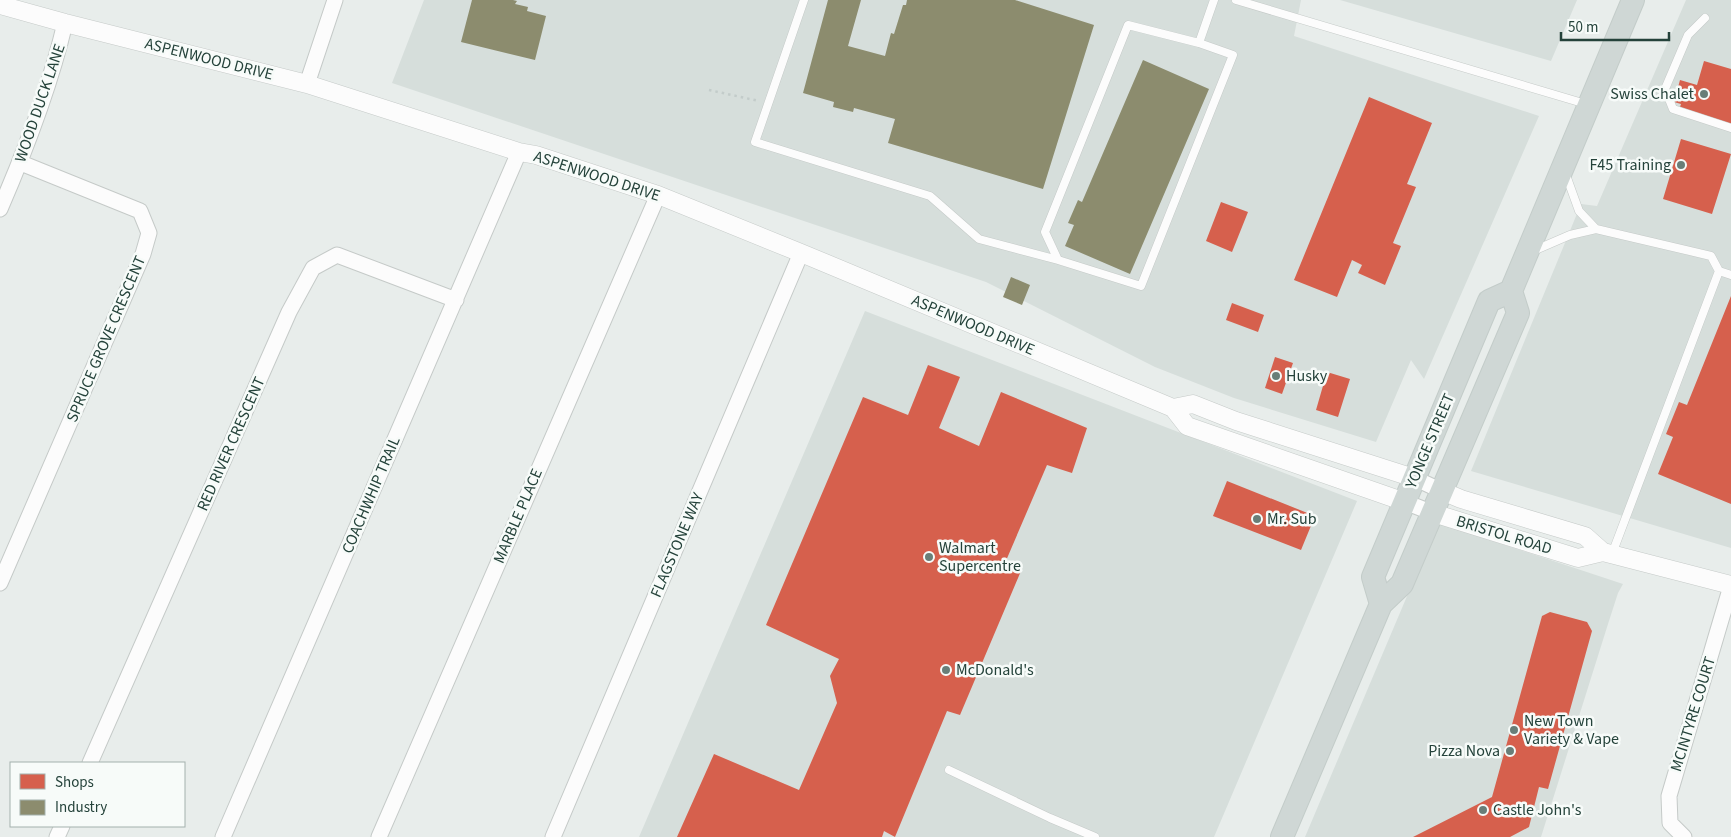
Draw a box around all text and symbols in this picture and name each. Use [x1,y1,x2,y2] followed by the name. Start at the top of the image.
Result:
[1561,10,1668,42] scale bar
[1568,17,1598,38] text: 50 m
[142,32,276,86] street label: ASPENWOOD DRIVE
[9,41,71,165] street label: WOOD DUCK LANE
[1610,83,1695,105] place label: Swiss Chalet
[1698,88,1710,100] marker: Swiss Chalet
[531,145,663,207] street label: ASPENWOOD DRIVE
[1589,154,1671,176] place label: F45 Training
[1675,159,1687,171] marker: F45 Training
[61,252,151,426] street label: SPRUCE GROVE CRESCENT
[908,289,1038,361] street label: ASPENWOOD DRIVE
[1286,365,1328,387] place label: Husky
[1270,370,1282,382] marker: Husky
[192,373,271,515] street label: RED RIVER CRESCENT
[1400,390,1460,493] street label: YONGE STREET
[336,433,406,557] street label: COACHWHIP TRAIL
[488,465,548,567] street label: MARBLE PLACE
[645,489,709,601] street label: FLAGSTONE WAY
[1267,508,1317,530] place label: Mr. Sub
[1454,510,1555,560] street label: BRISTOL ROAD
[1251,513,1263,525] marker: Mr. Sub
[939,537,1021,577] place label: Walmart Supercentre
[923,551,935,563] marker: Walmart Supercentre
[1665,653,1721,774] street label: MCINTYRE COURT
[956,659,1034,681] place label: McDonald's
[940,664,952,676] marker: McDonald's
[1524,710,1619,750] place label: New Town Variety & Vape
[1508,724,1520,736] marker: New Town Variety & Vape
[1428,740,1500,762] place label: Pizza Nova
[1504,745,1516,757] marker: Pizza Nova
[10,762,185,827] legend
[55,772,94,793] text: Shops
[55,797,107,818] text: Industry
[1493,799,1582,821] place label: Castle John's
[1477,804,1489,816] marker: Castle John's

